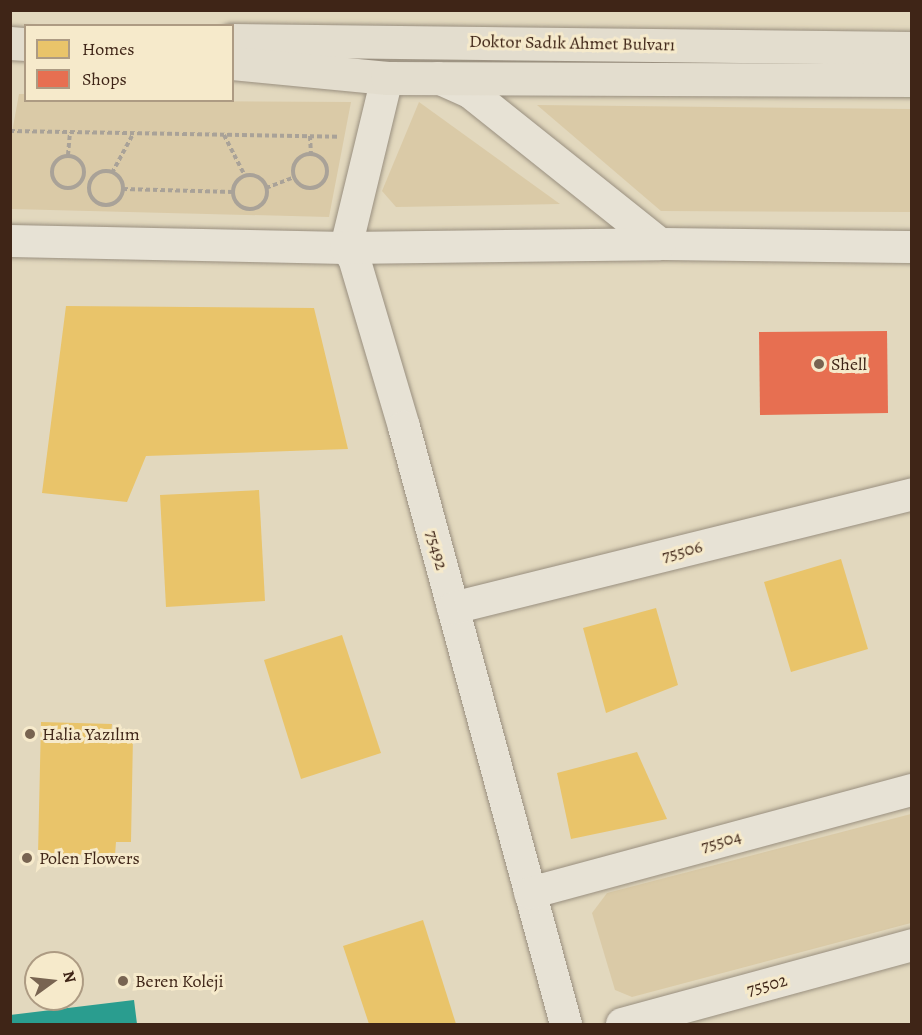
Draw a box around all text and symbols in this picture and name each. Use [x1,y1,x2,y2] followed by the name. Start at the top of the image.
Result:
[24,24,234,102] legend
[469,30,675,56] street label: Doktor Sadık Ahmet Bulvarı
[82,37,134,61] text: Homes
[82,67,127,91] text: Shops
[831,353,867,375] place label: Shell
[812,357,826,371] marker: Shell
[421,528,453,572] street label: 75492
[660,536,704,566] street label: 75506
[42,723,140,745] place label: Halia Yazılım
[23,727,37,741] marker: Halia Yazılım
[699,825,743,857] street label: 75504
[39,847,140,869] place label: Polen Flowers
[20,851,34,865] marker: Polen Flowers
[24,951,84,1011] north arrow
[57,968,82,985] text: N
[744,969,790,1001] street label: 75502
[135,970,224,992] place label: Beren Koleji
[116,974,130,988] marker: Beren Koleji

